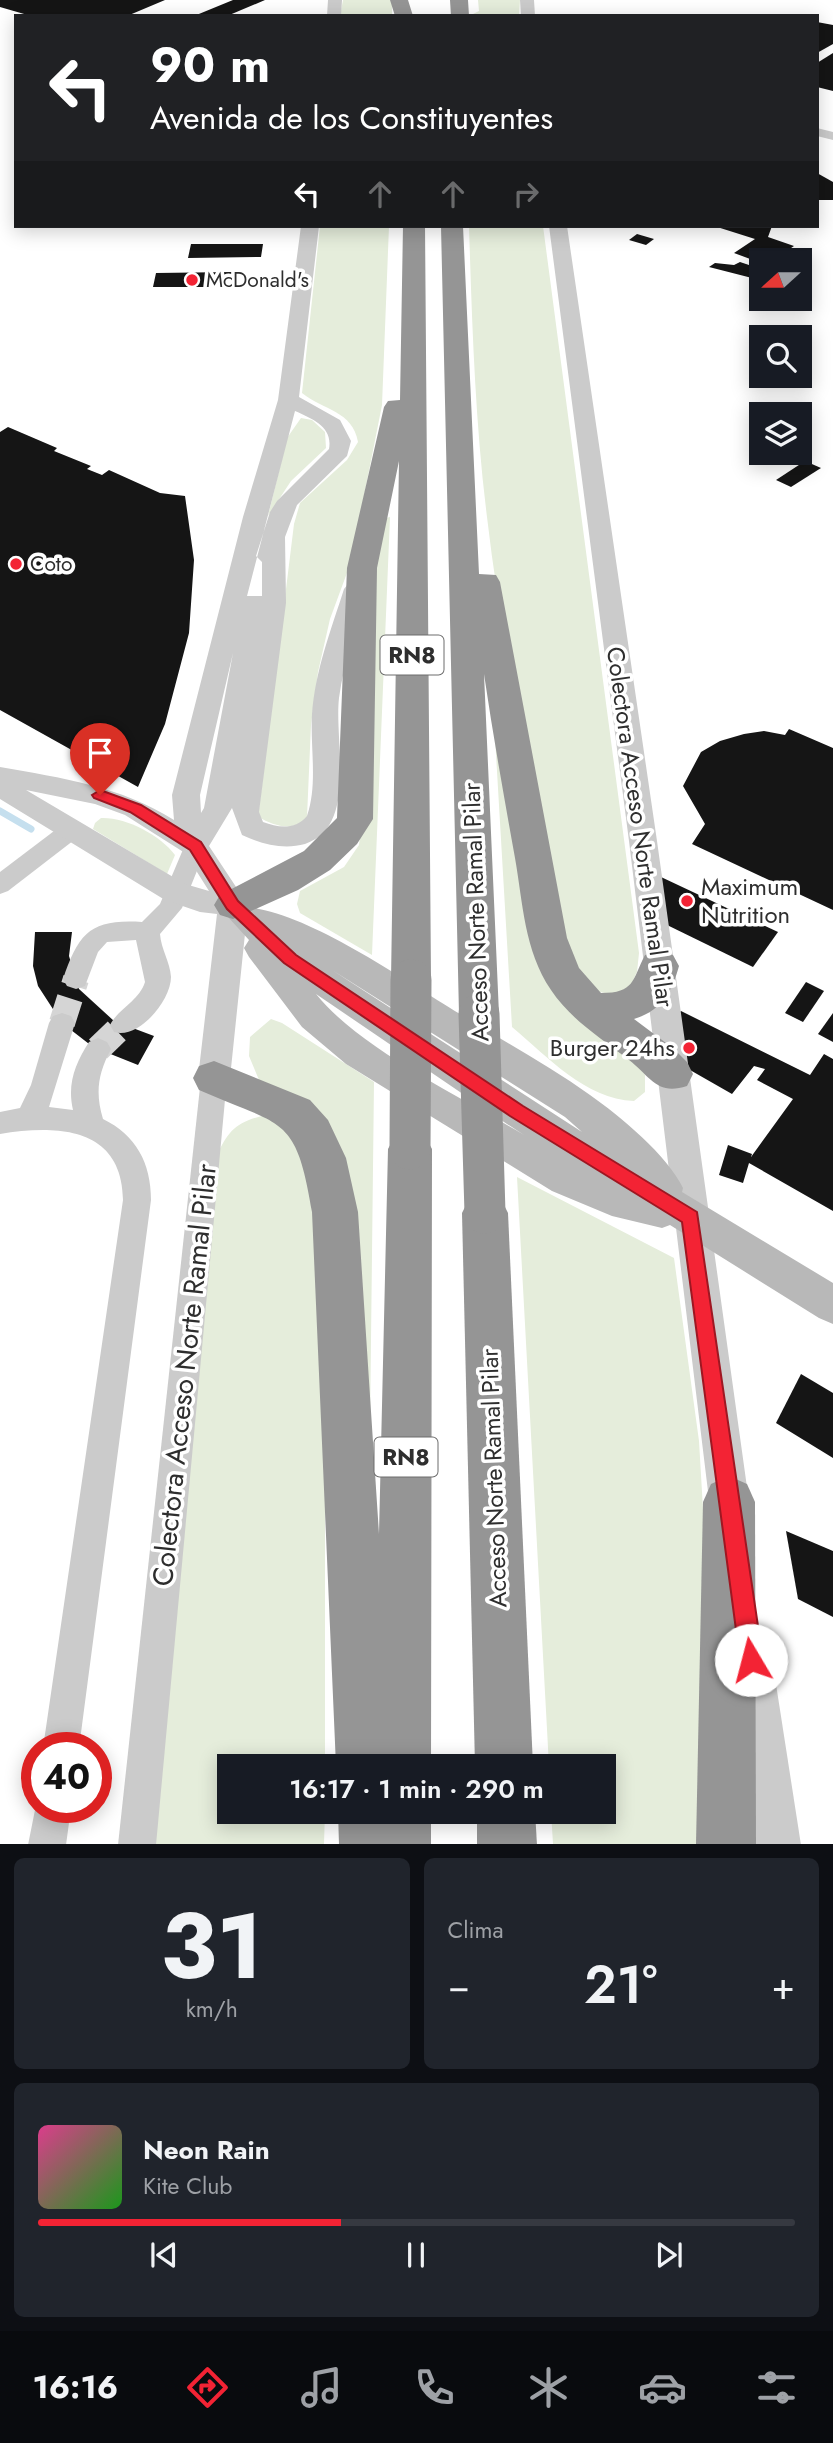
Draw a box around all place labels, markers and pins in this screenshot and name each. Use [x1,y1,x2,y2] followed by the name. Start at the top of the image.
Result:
[206,265,309,295] place label: McDonald's
[184,272,200,288] marker: McDonald's
[30,549,72,579] place label: Coto
[8,556,24,572] marker: Coto
[70,723,130,795] pin
[701,869,798,932] place label: Maximum Nutrition
[679,893,695,909] marker: Maximum Nutrition
[550,1030,675,1065] place label: Burger 24hs
[681,1040,697,1056] marker: Burger 24hs

